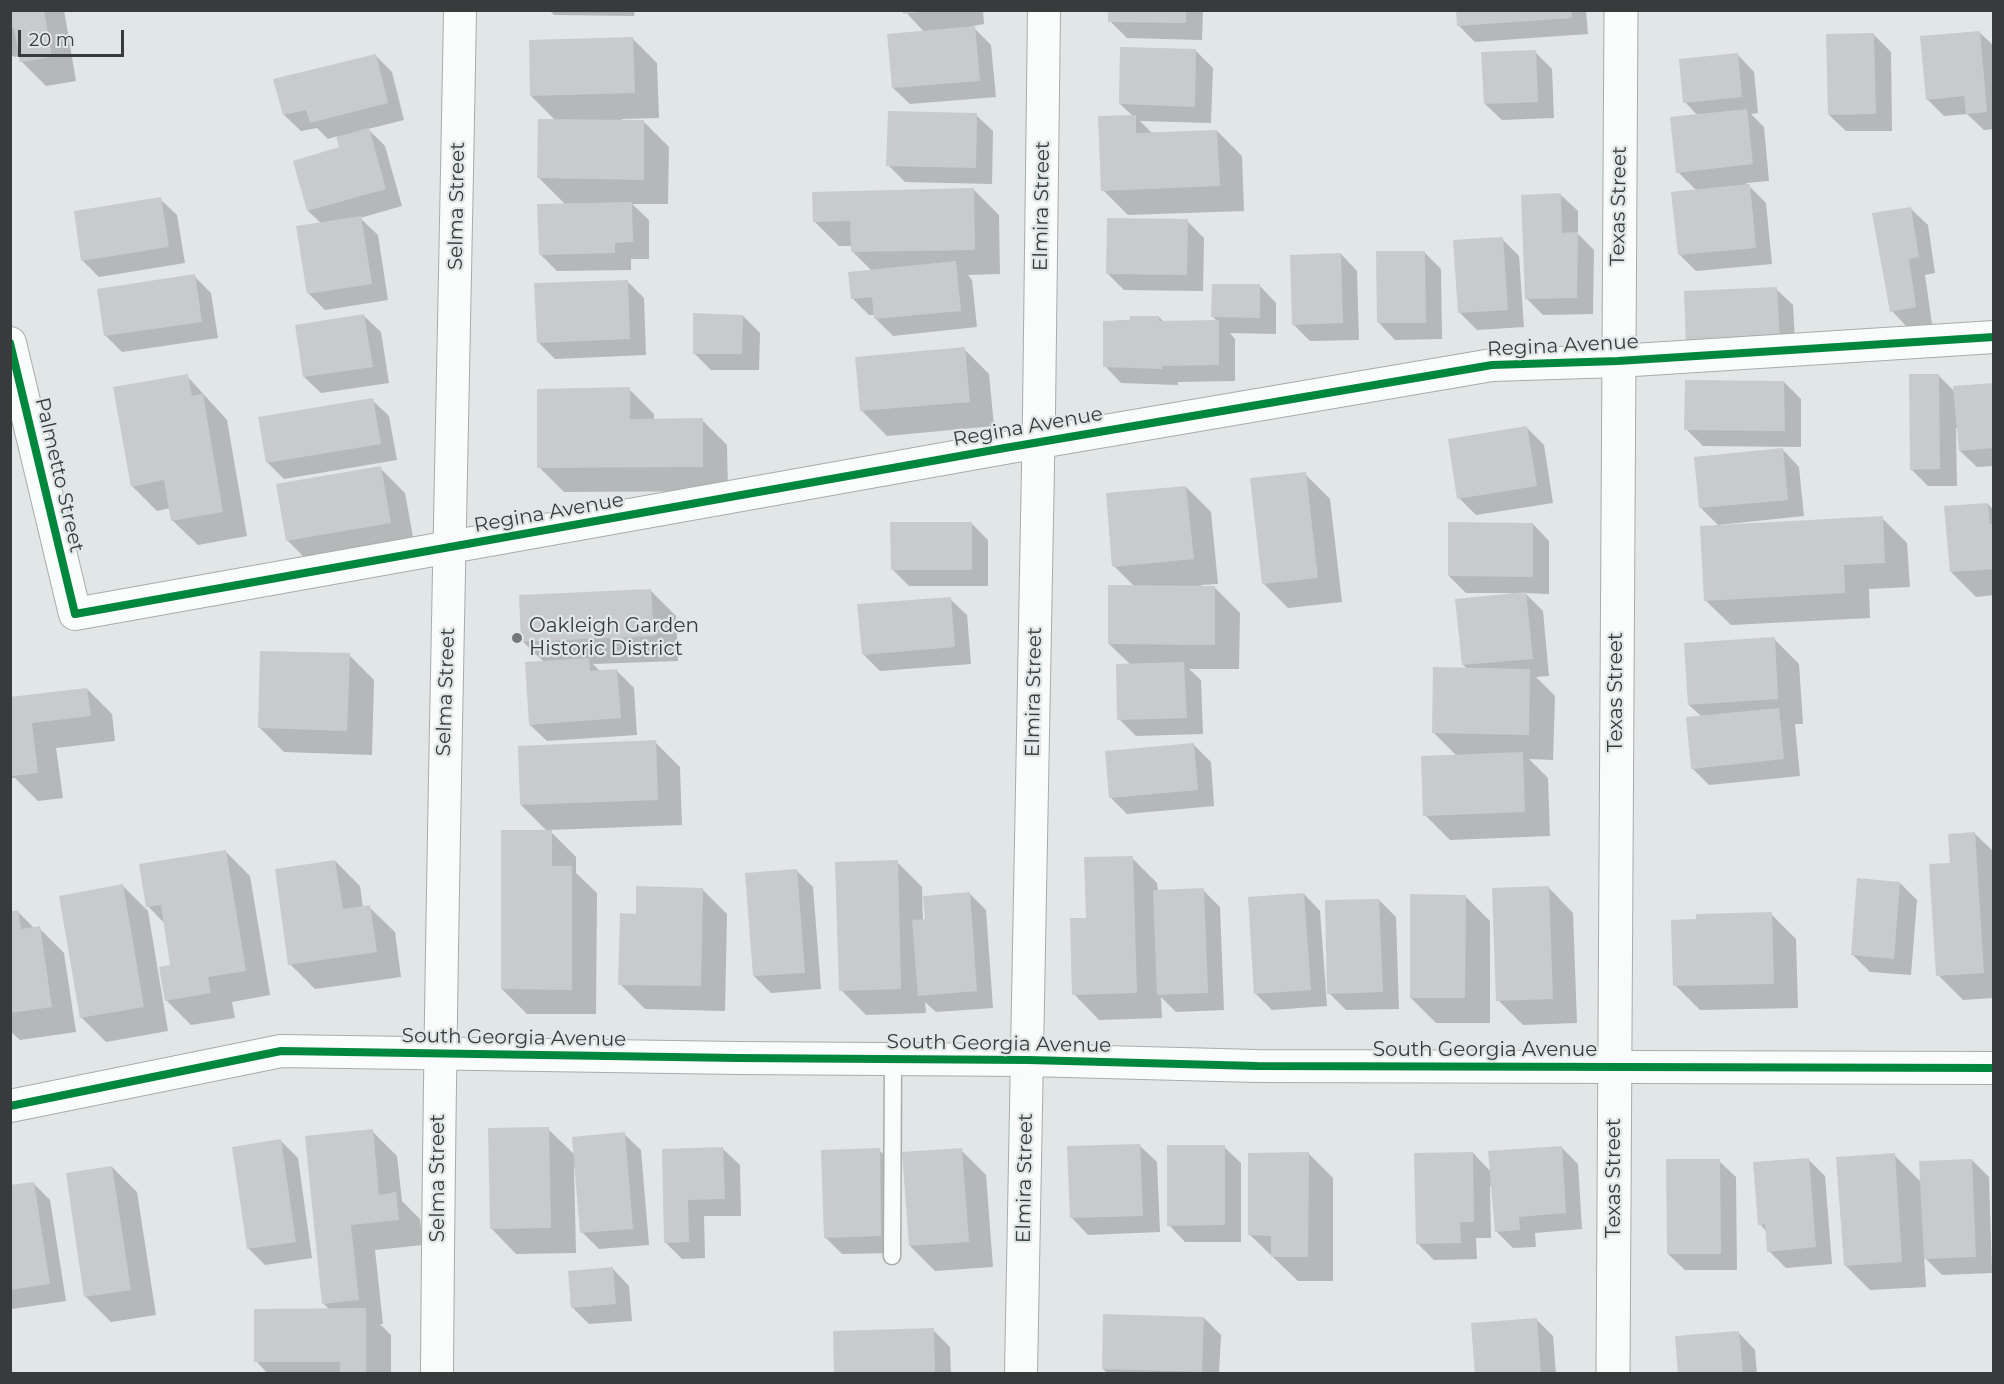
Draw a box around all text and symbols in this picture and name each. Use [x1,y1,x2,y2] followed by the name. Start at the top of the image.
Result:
[21,18,128,56] scale bar
[29,29,75,51] text: 20 m
[1029,141,1055,271] street label: Elmira Street
[444,142,470,270] street label: Selma Street
[1606,146,1632,266] street label: Texas Street
[1487,330,1639,362] street label: Regina Avenue
[29,395,89,555] street label: Palmetto Street
[951,402,1105,452] street label: Regina Avenue
[472,488,626,538] street label: Regina Avenue
[529,614,699,661] place label: Oakleigh Garden Historic District
[432,627,460,757] street label: Selma Street
[1021,627,1047,757] street label: Elmira Street
[510,631,524,645] marker: Oakleigh Garden Historic District
[1604,632,1628,752] street label: Texas Street
[402,1024,626,1052] street label: South Georgia Avenue
[887,1030,1111,1058] street label: South Georgia Avenue
[1373,1038,1597,1062] street label: South Georgia Avenue
[1012,1113,1038,1243] street label: Elmira Street
[426,1114,450,1242] street label: Selma Street
[1602,1118,1626,1238] street label: Texas Street

